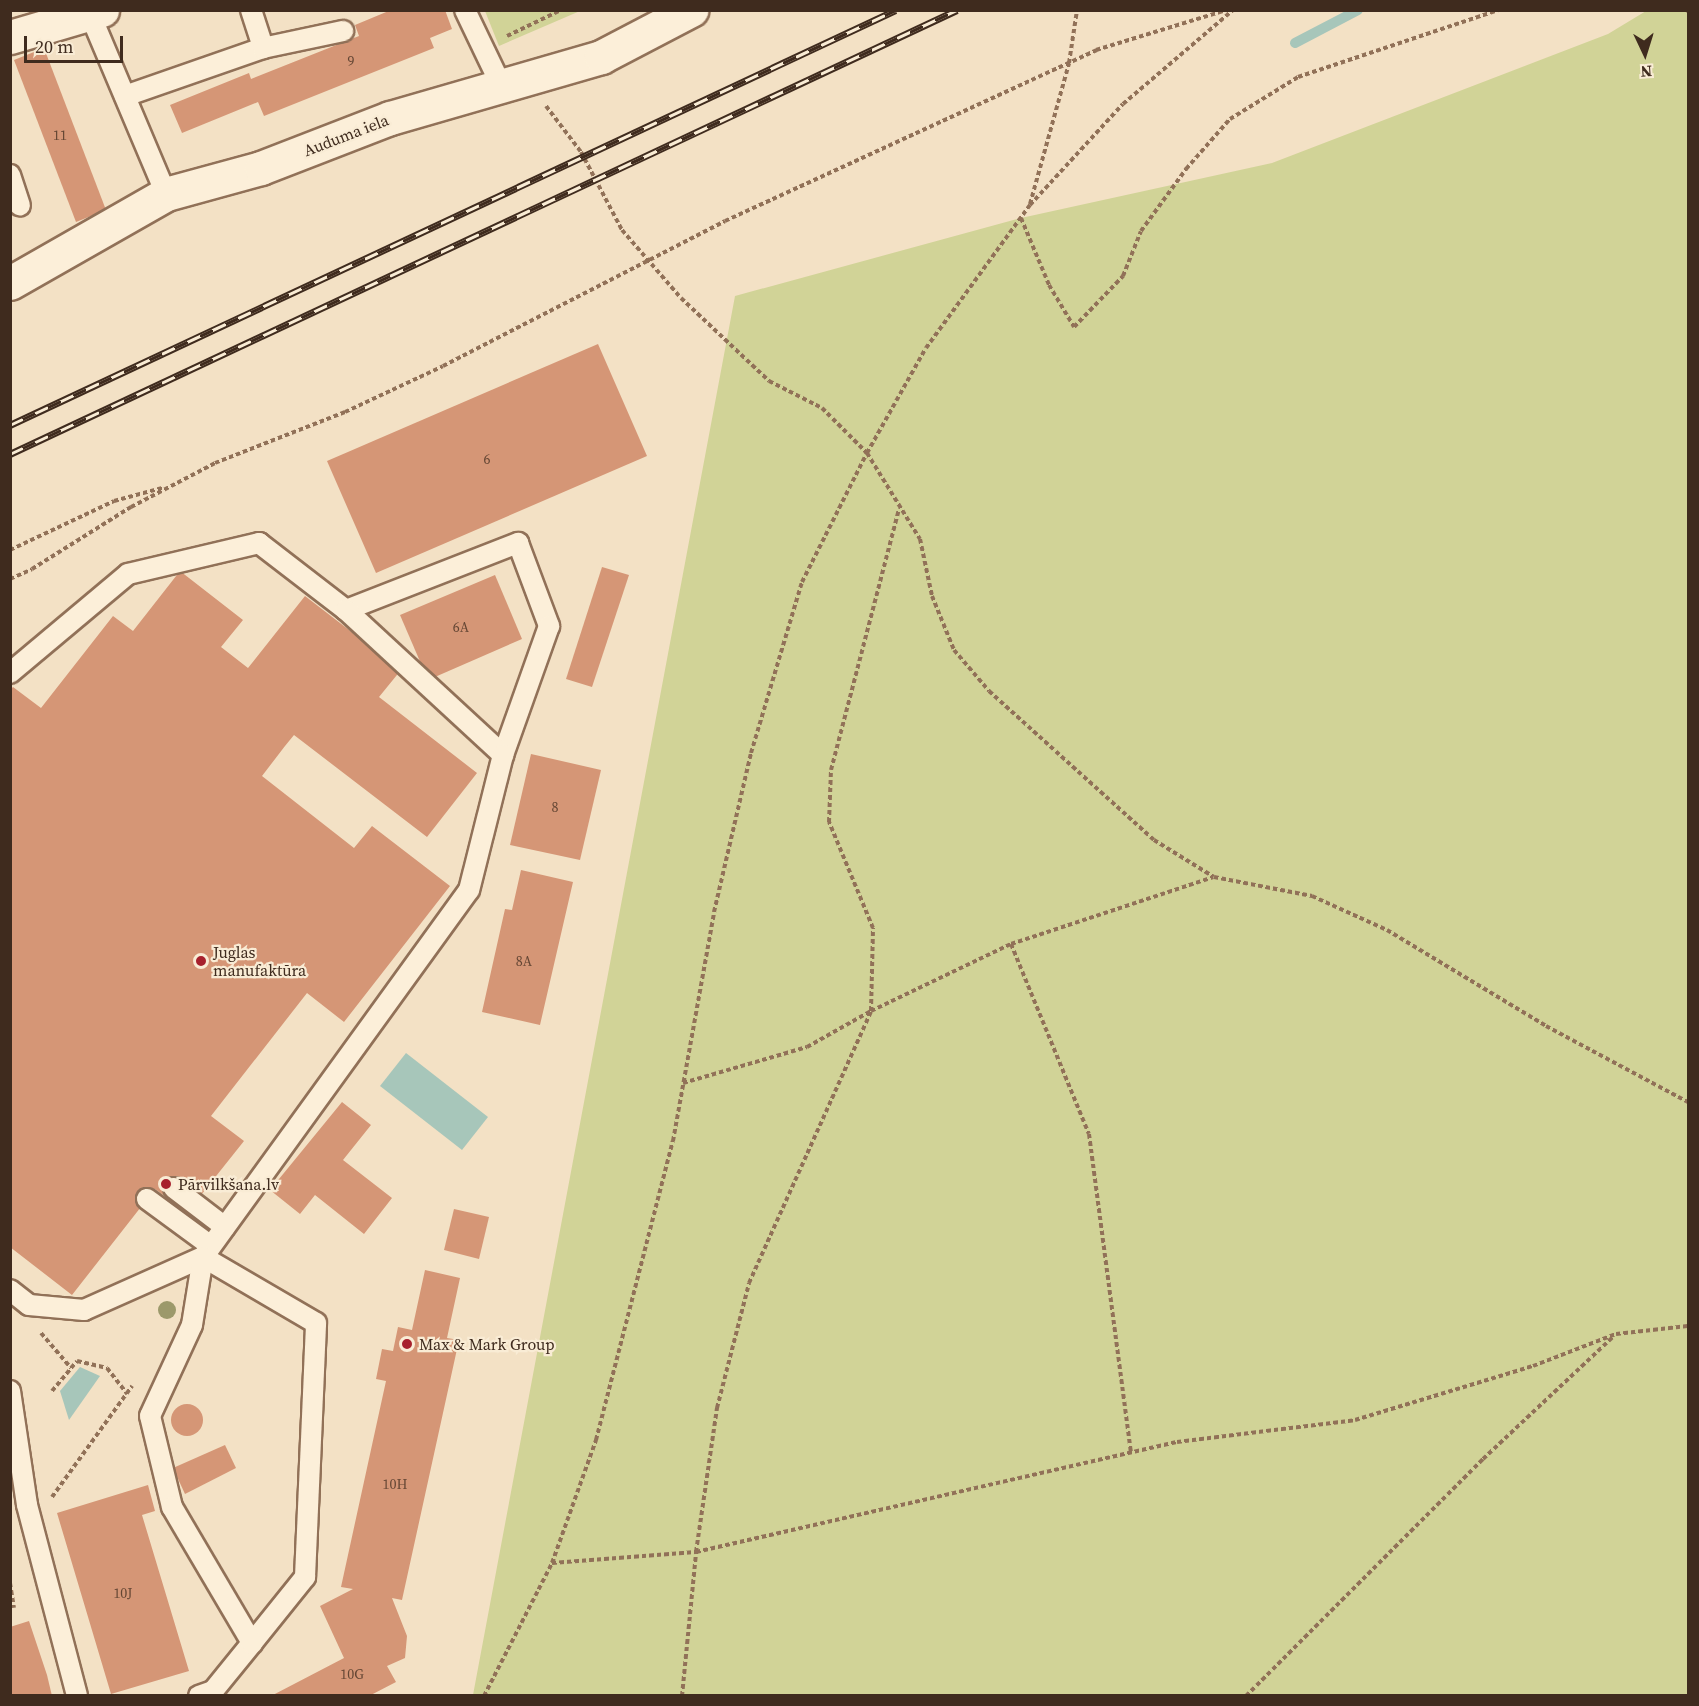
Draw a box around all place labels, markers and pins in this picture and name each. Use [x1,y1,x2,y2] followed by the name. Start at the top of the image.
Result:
[213,942,306,980] place label: Juglas manufaktūra
[194,954,208,968] marker: Juglas manufaktūra
[178,1174,279,1194] place label: Pārvilkšana.lv
[159,1177,173,1191] marker: Pārvilkšana.lv
[419,1334,555,1354] place label: Max & Mark Group
[400,1337,414,1351] marker: Max & Mark Group

